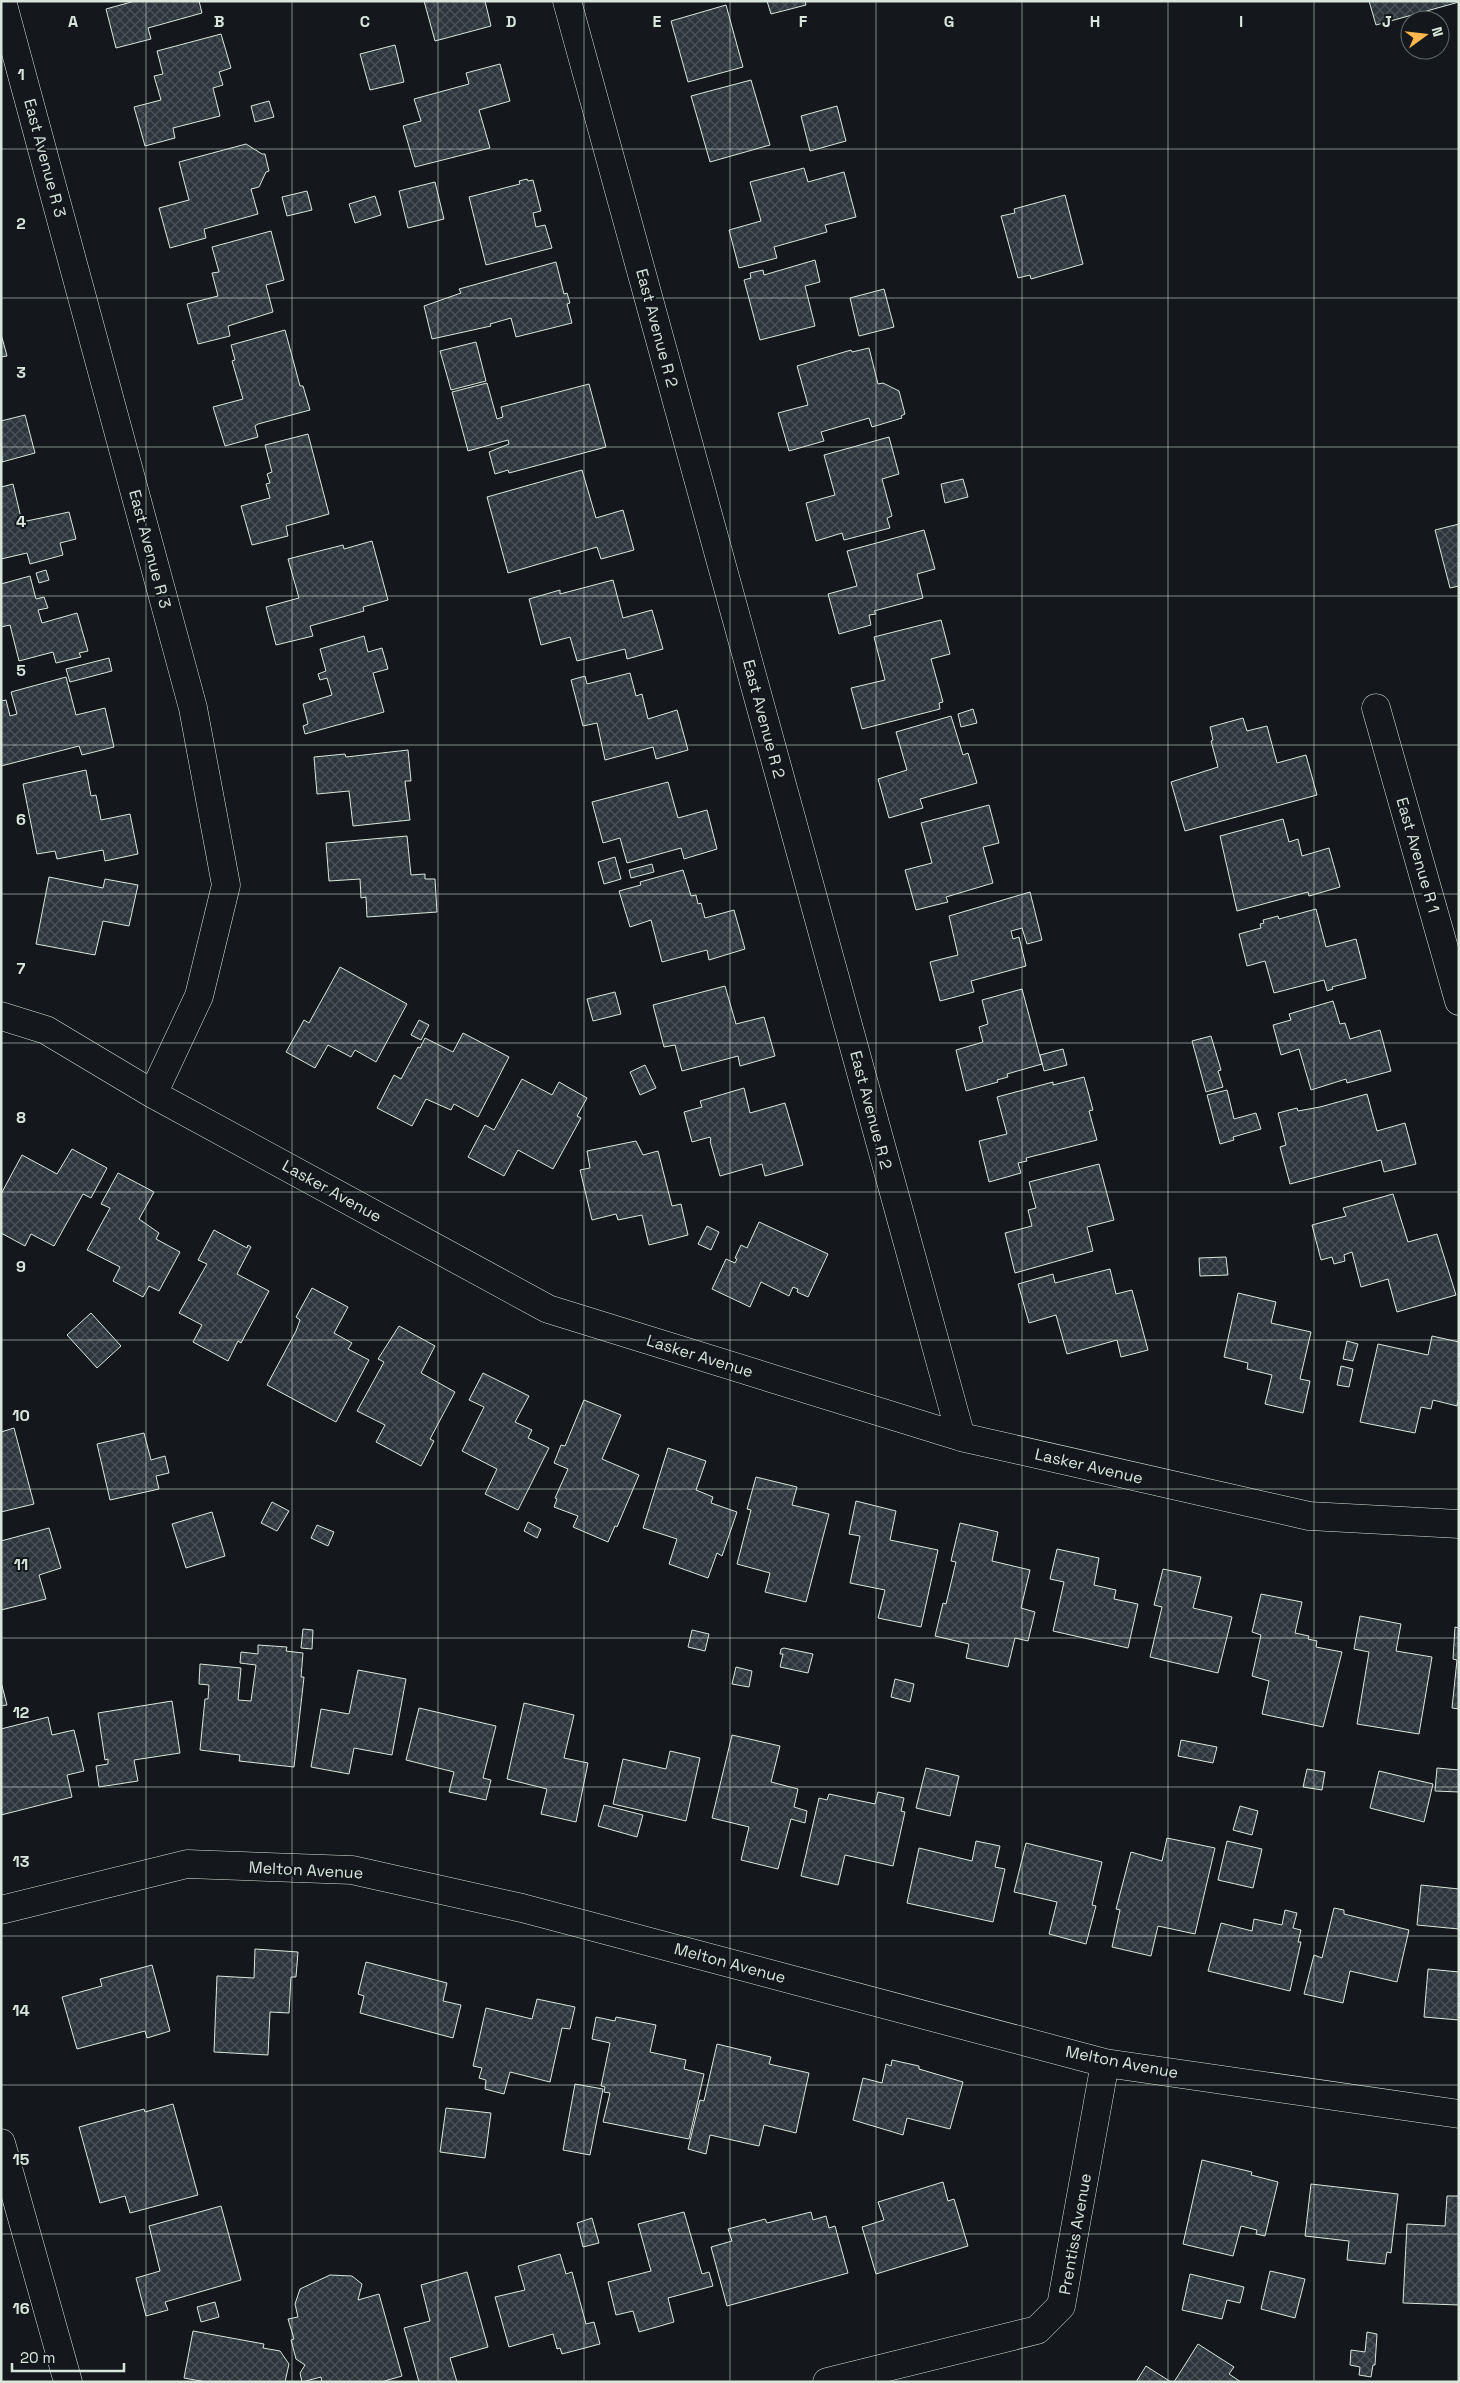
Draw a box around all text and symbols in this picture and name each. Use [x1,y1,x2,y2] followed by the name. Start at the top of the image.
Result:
[1400,10,1450,60] north arrow
[68,11,78,32] text: A
[214,11,224,32] text: B
[360,11,370,32] text: C
[506,11,516,32] text: D
[653,11,662,32] text: E
[799,11,808,32] text: F
[944,11,954,32] text: G
[1090,11,1100,32] text: H
[1239,11,1243,32] text: I
[1382,11,1392,32] text: J
[1428,25,1447,39] text: N
[17,64,25,85] text: 1
[19,96,71,220] street label: East Avenue R 3
[16,213,26,234] text: 2
[631,266,683,390] street label: East Avenue R 2
[16,362,26,383] text: 3
[124,487,176,611] street label: East Avenue R 3
[16,511,26,532] text: 4
[738,657,790,781] street label: East Avenue R 2
[16,660,26,681] text: 5
[1391,795,1445,915] street label: East Avenue R 1
[16,809,26,830] text: 6
[17,958,26,979] text: 7
[845,1048,897,1172] street label: East Avenue R 2
[16,1107,26,1128] text: 8
[279,1155,385,1227] street label: Lasker Avenue
[16,1256,26,1277] text: 9
[644,1330,756,1382] street label: Lasker Avenue
[12,1405,30,1426] text: 10
[1033,1443,1145,1489] street label: Lasker Avenue
[14,1554,28,1575] text: 11
[13,1702,29,1723] text: 12
[13,1851,30,1872] text: 13
[248,1857,364,1883] street label: Melton Avenue
[672,1938,788,1988] street label: Melton Avenue
[12,2000,30,2021] text: 14
[1064,2041,1180,2083] street label: Melton Avenue
[13,2149,30,2170] text: 15
[1054,2172,1096,2296] street label: Prentiss Avenue
[12,2298,30,2319] text: 16
[12,2340,125,2372] scale bar
[20,2348,55,2367] text: 20 m

